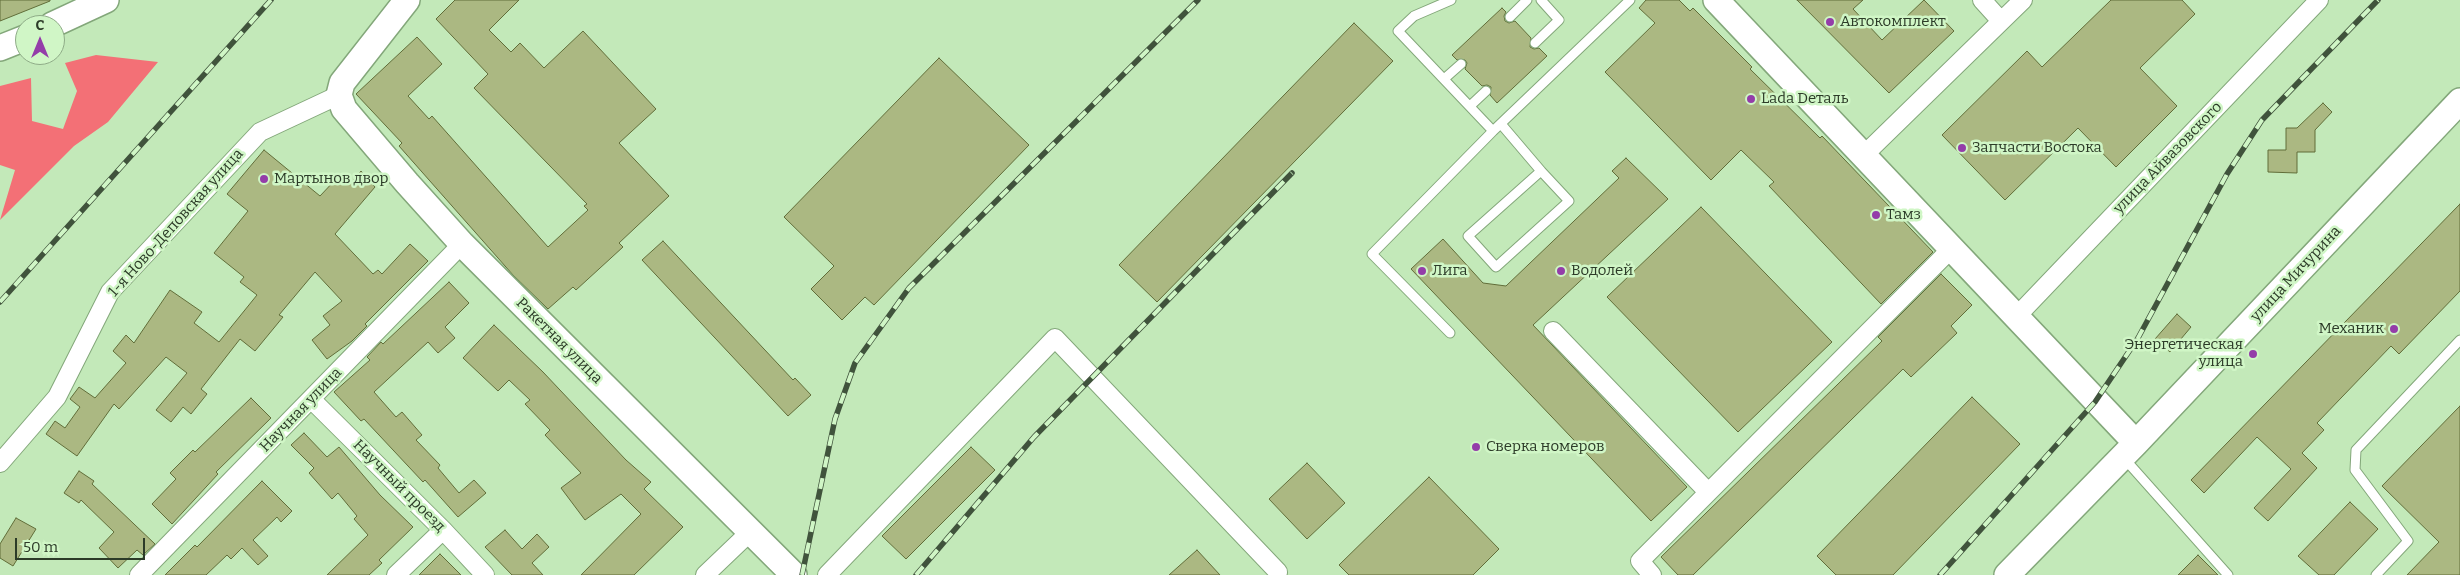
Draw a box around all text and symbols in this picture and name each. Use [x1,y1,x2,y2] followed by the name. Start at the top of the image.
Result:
[1840,13,1946,31] place label: Автокомплект
[15,15,65,65] north arrow
[1824,16,1836,28] marker: Автокомплект
[36,17,44,34] text: С
[1761,90,1848,108] place label: Lada Dеталь
[1745,93,1757,105] marker: Lada Dеталь
[2110,98,2226,218] street label: улица Айвазовского
[1972,139,2102,157] place label: Запчасти Востока
[1956,142,1968,154] marker: Запчасти Востока
[105,145,247,301] street label: 1-я Ново-Деповская улица
[274,170,389,188] place label: Мартынов двор
[258,173,270,185] marker: Мартынов двор
[1886,206,1921,224] place label: Тамз
[1870,209,1882,221] marker: Тамз
[2247,222,2345,326] street label: улица Мичурина
[1432,262,1467,280] place label: Лига
[1571,262,1633,280] place label: Водолей
[1416,265,1428,277] marker: Лига
[1555,265,1567,277] marker: Водолей
[512,294,606,388] street label: Ракетная улица
[2318,320,2384,338] place label: Механик
[2388,323,2400,335] marker: Механик
[2124,336,2243,371] place label: Энергетическая улица
[2247,348,2259,360] marker: Энергетическая улица
[256,364,346,456] street label: Научная улица
[349,436,449,536] street label: Научный проезд
[1486,438,1605,456] place label: Сверка номеров
[1470,441,1482,453] marker: Сверка номеров
[18,528,148,560] scale bar
[23,538,58,556] text: 50 m

